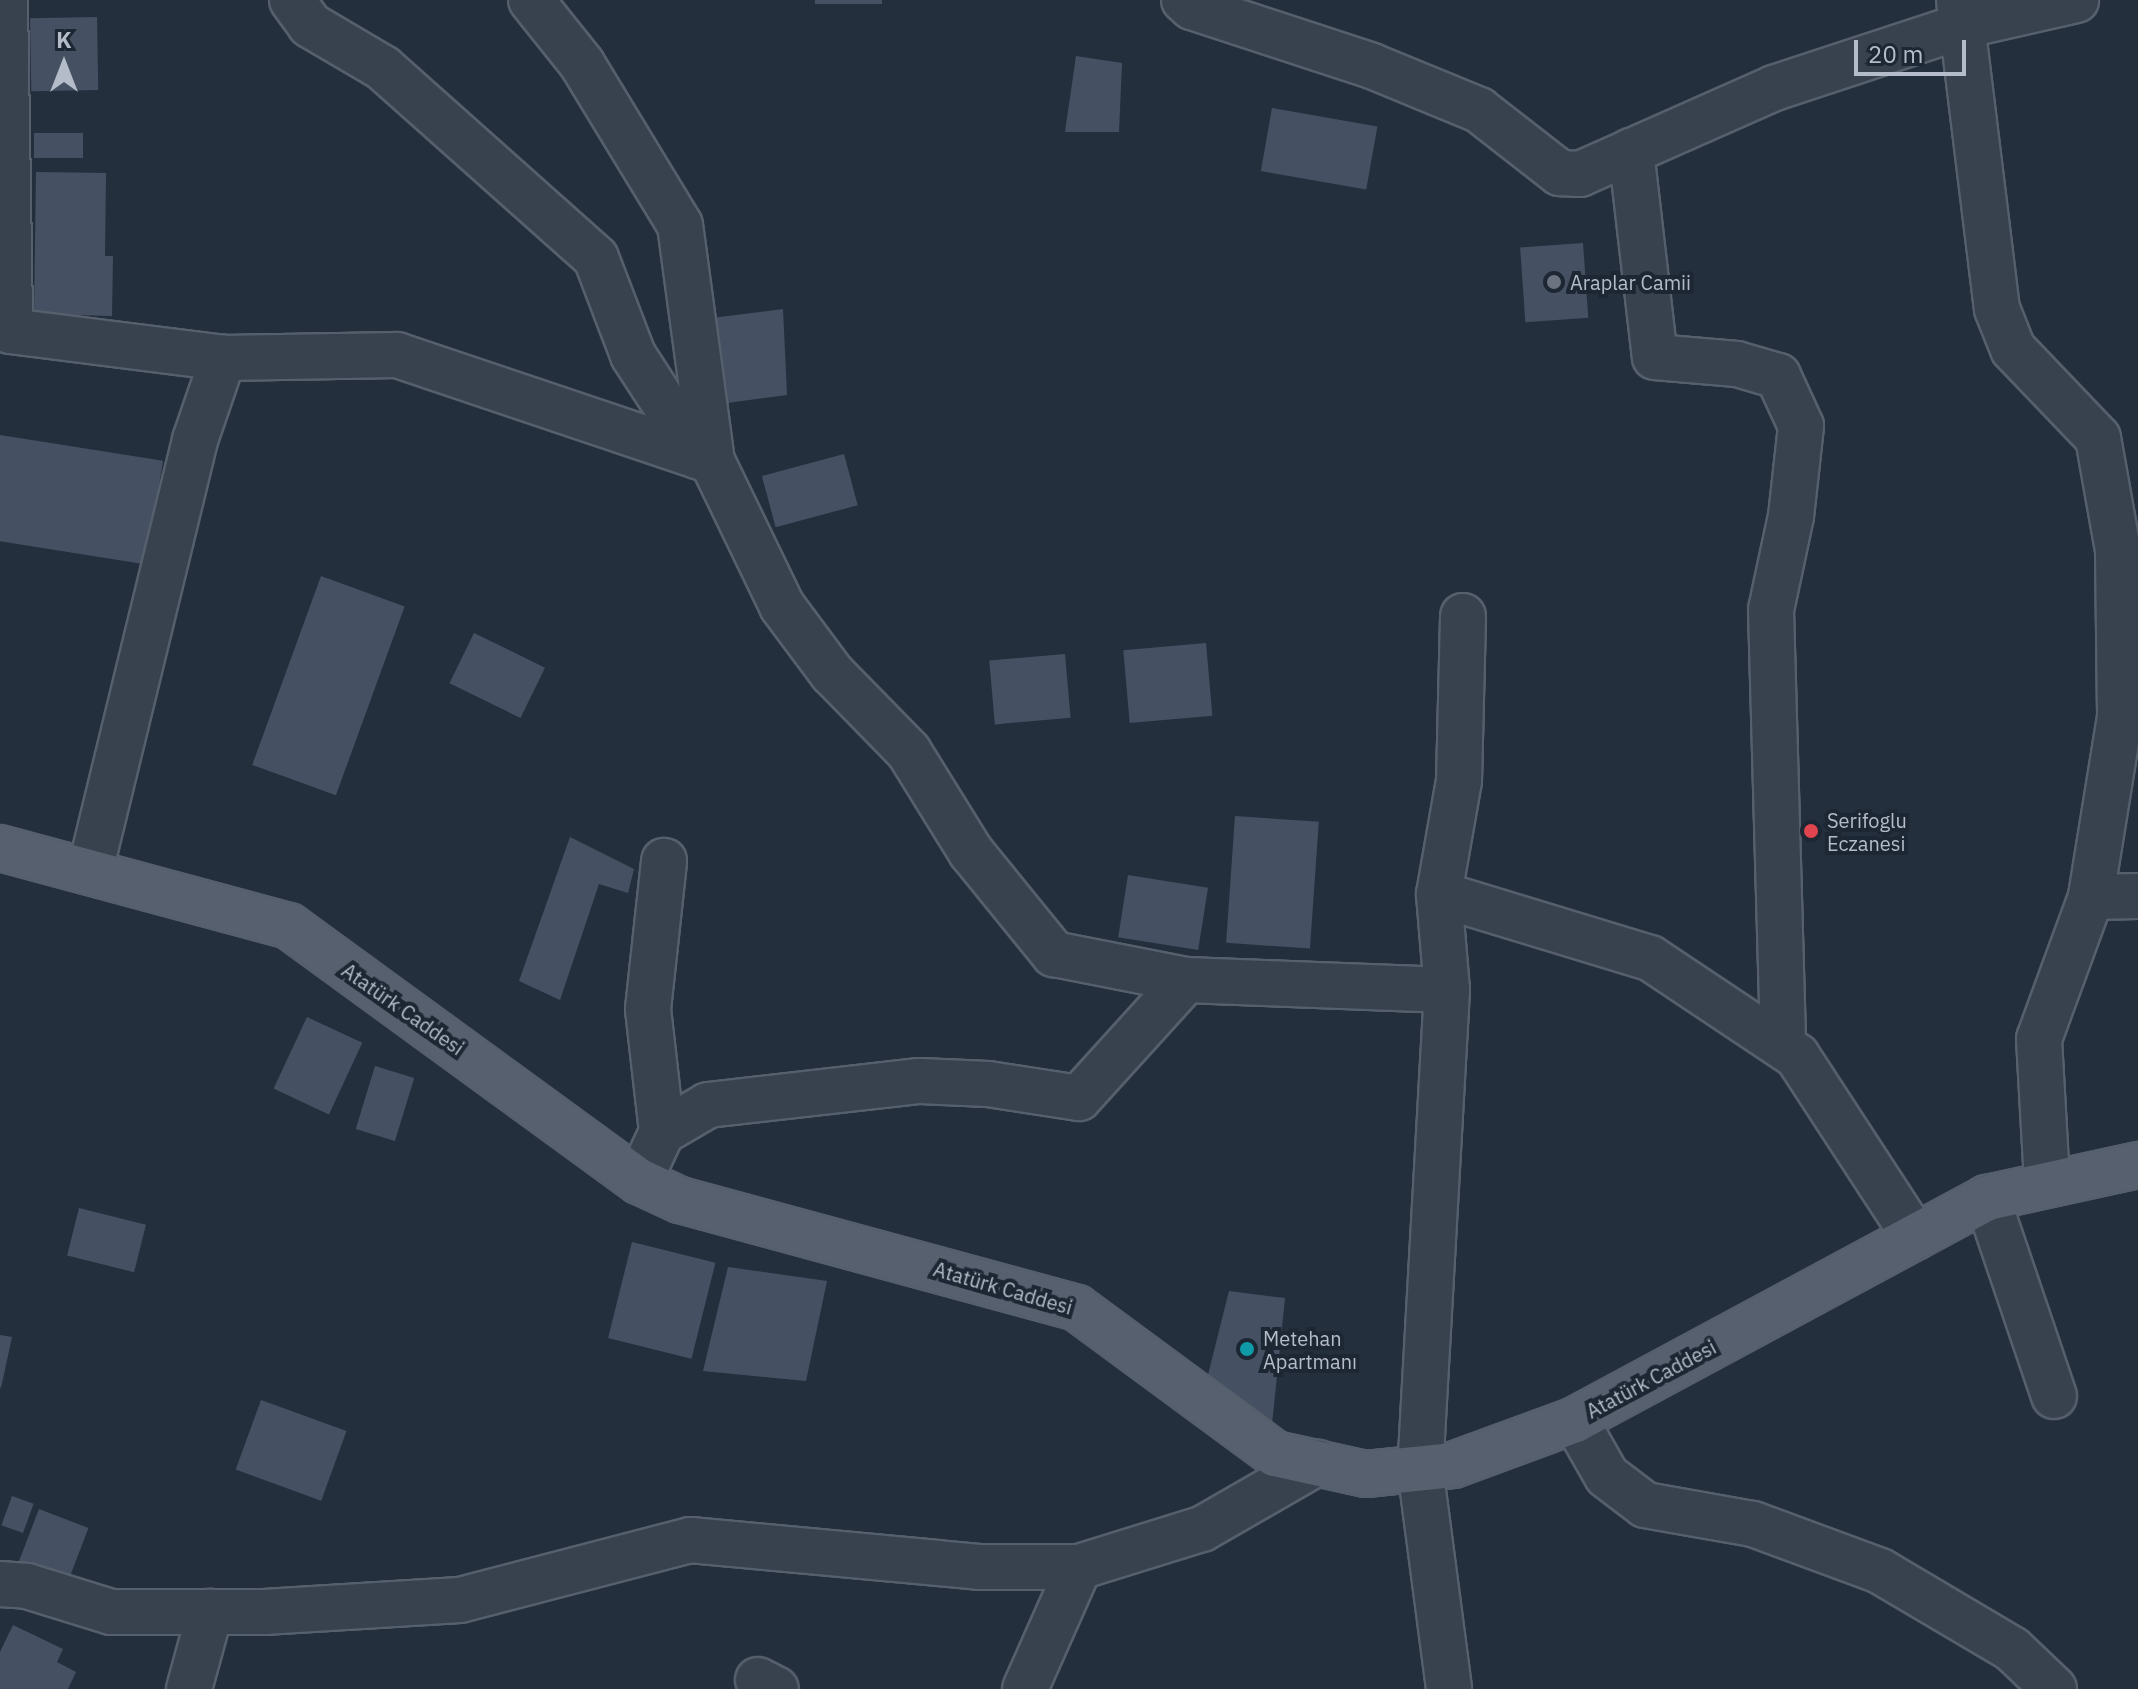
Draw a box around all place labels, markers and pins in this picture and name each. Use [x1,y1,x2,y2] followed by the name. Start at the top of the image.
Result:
[1570,270,1691,294] place label: Araplar Camii
[1545,273,1563,291] marker: Araplar Camii
[1827,808,1907,855] place label: Serifoglu Eczanesi
[1802,822,1820,840] marker: Serifoglu Eczanesi
[1263,1326,1357,1373] place label: Metehan Apartmanı
[1238,1340,1256,1358] marker: Metehan Apartmanı

